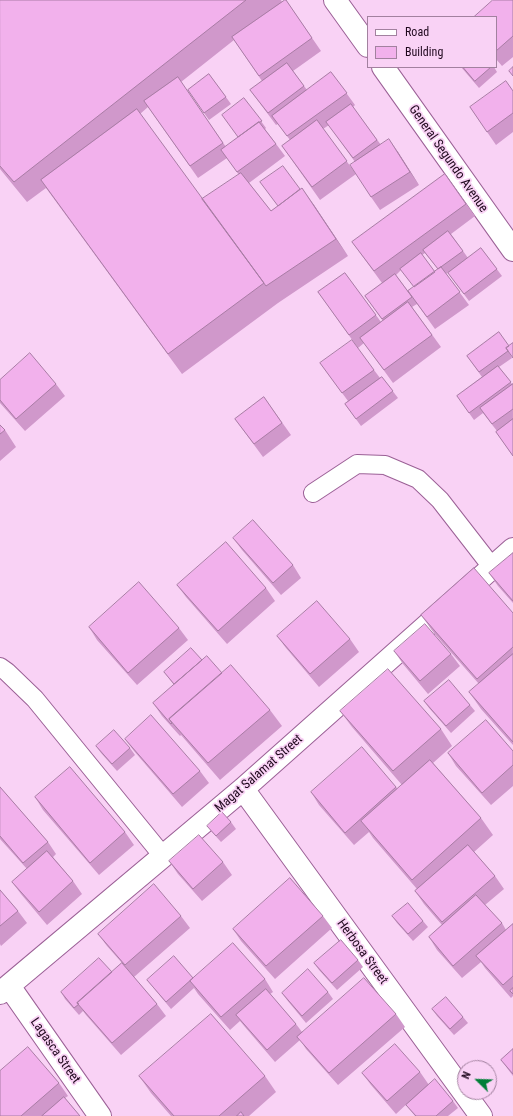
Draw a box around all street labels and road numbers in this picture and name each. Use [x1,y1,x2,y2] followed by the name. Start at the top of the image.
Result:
[405,102,491,216] street label: General Segundo Avenue
[212,732,306,816] street label: Magat Salamat Street
[333,916,391,988] street label: Herbosa Street
[27,1015,83,1087] street label: Lagasca Street

